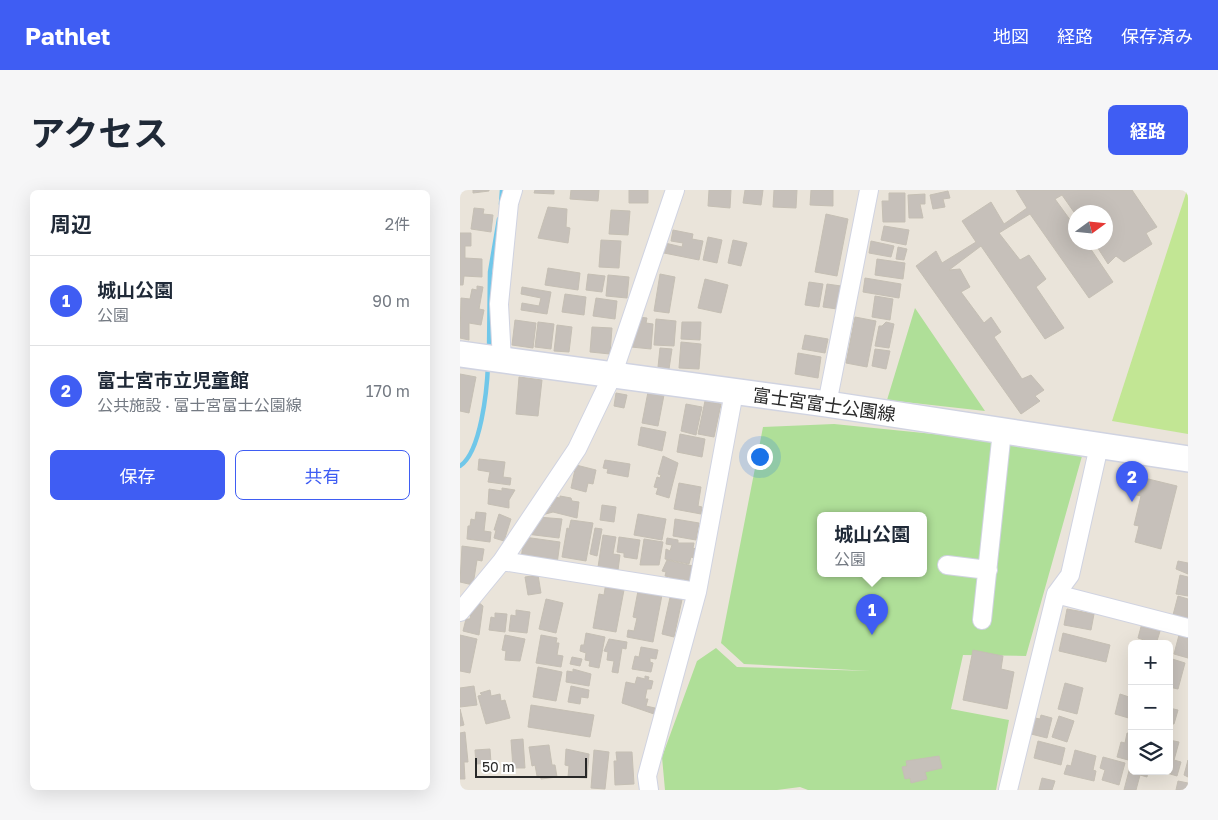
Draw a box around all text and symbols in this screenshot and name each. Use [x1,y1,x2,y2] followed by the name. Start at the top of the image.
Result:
[25,21,110,50] text: Pathlet
[993,25,1029,47] text: 地図
[1057,25,1093,47] text: 経路
[1121,25,1193,47] text: 保存済み
[1108,105,1188,155] button: 経路
[30,112,168,154] text: アクセス
[1068,205,1113,250] north arrow
[50,211,92,237] text: 周辺
[385,214,410,234] text: 2件
[97,278,173,301] text: 城山公園
[62,291,70,311] text: 1
[372,291,410,311] text: 90 m
[97,305,129,325] text: 公園
[97,368,249,391] text: 富士宮市立児童館
[61,381,71,401] text: 2
[366,381,410,401] text: 170 m
[751,383,897,425] street label: 富士宮富士公園線
[97,395,302,415] text: 公共施設 · 富士宮富士公園線
[747,444,773,470] your location
[50,450,225,500] button: 保存
[235,450,410,500] button: 共有
[1116,461,1148,502] pin: 2
[817,512,927,577] popup
[834,522,910,545] text: 城山公園
[834,549,866,569] text: 公園
[856,594,888,635] pin: 1
[1128,640,1173,775] map controls
[1128,640,1173,685] button: +
[1128,685,1173,730] button: −
[1128,730,1173,775] button: layers
[475,755,588,778] scale bar
[482,758,515,775] text: 50 m

